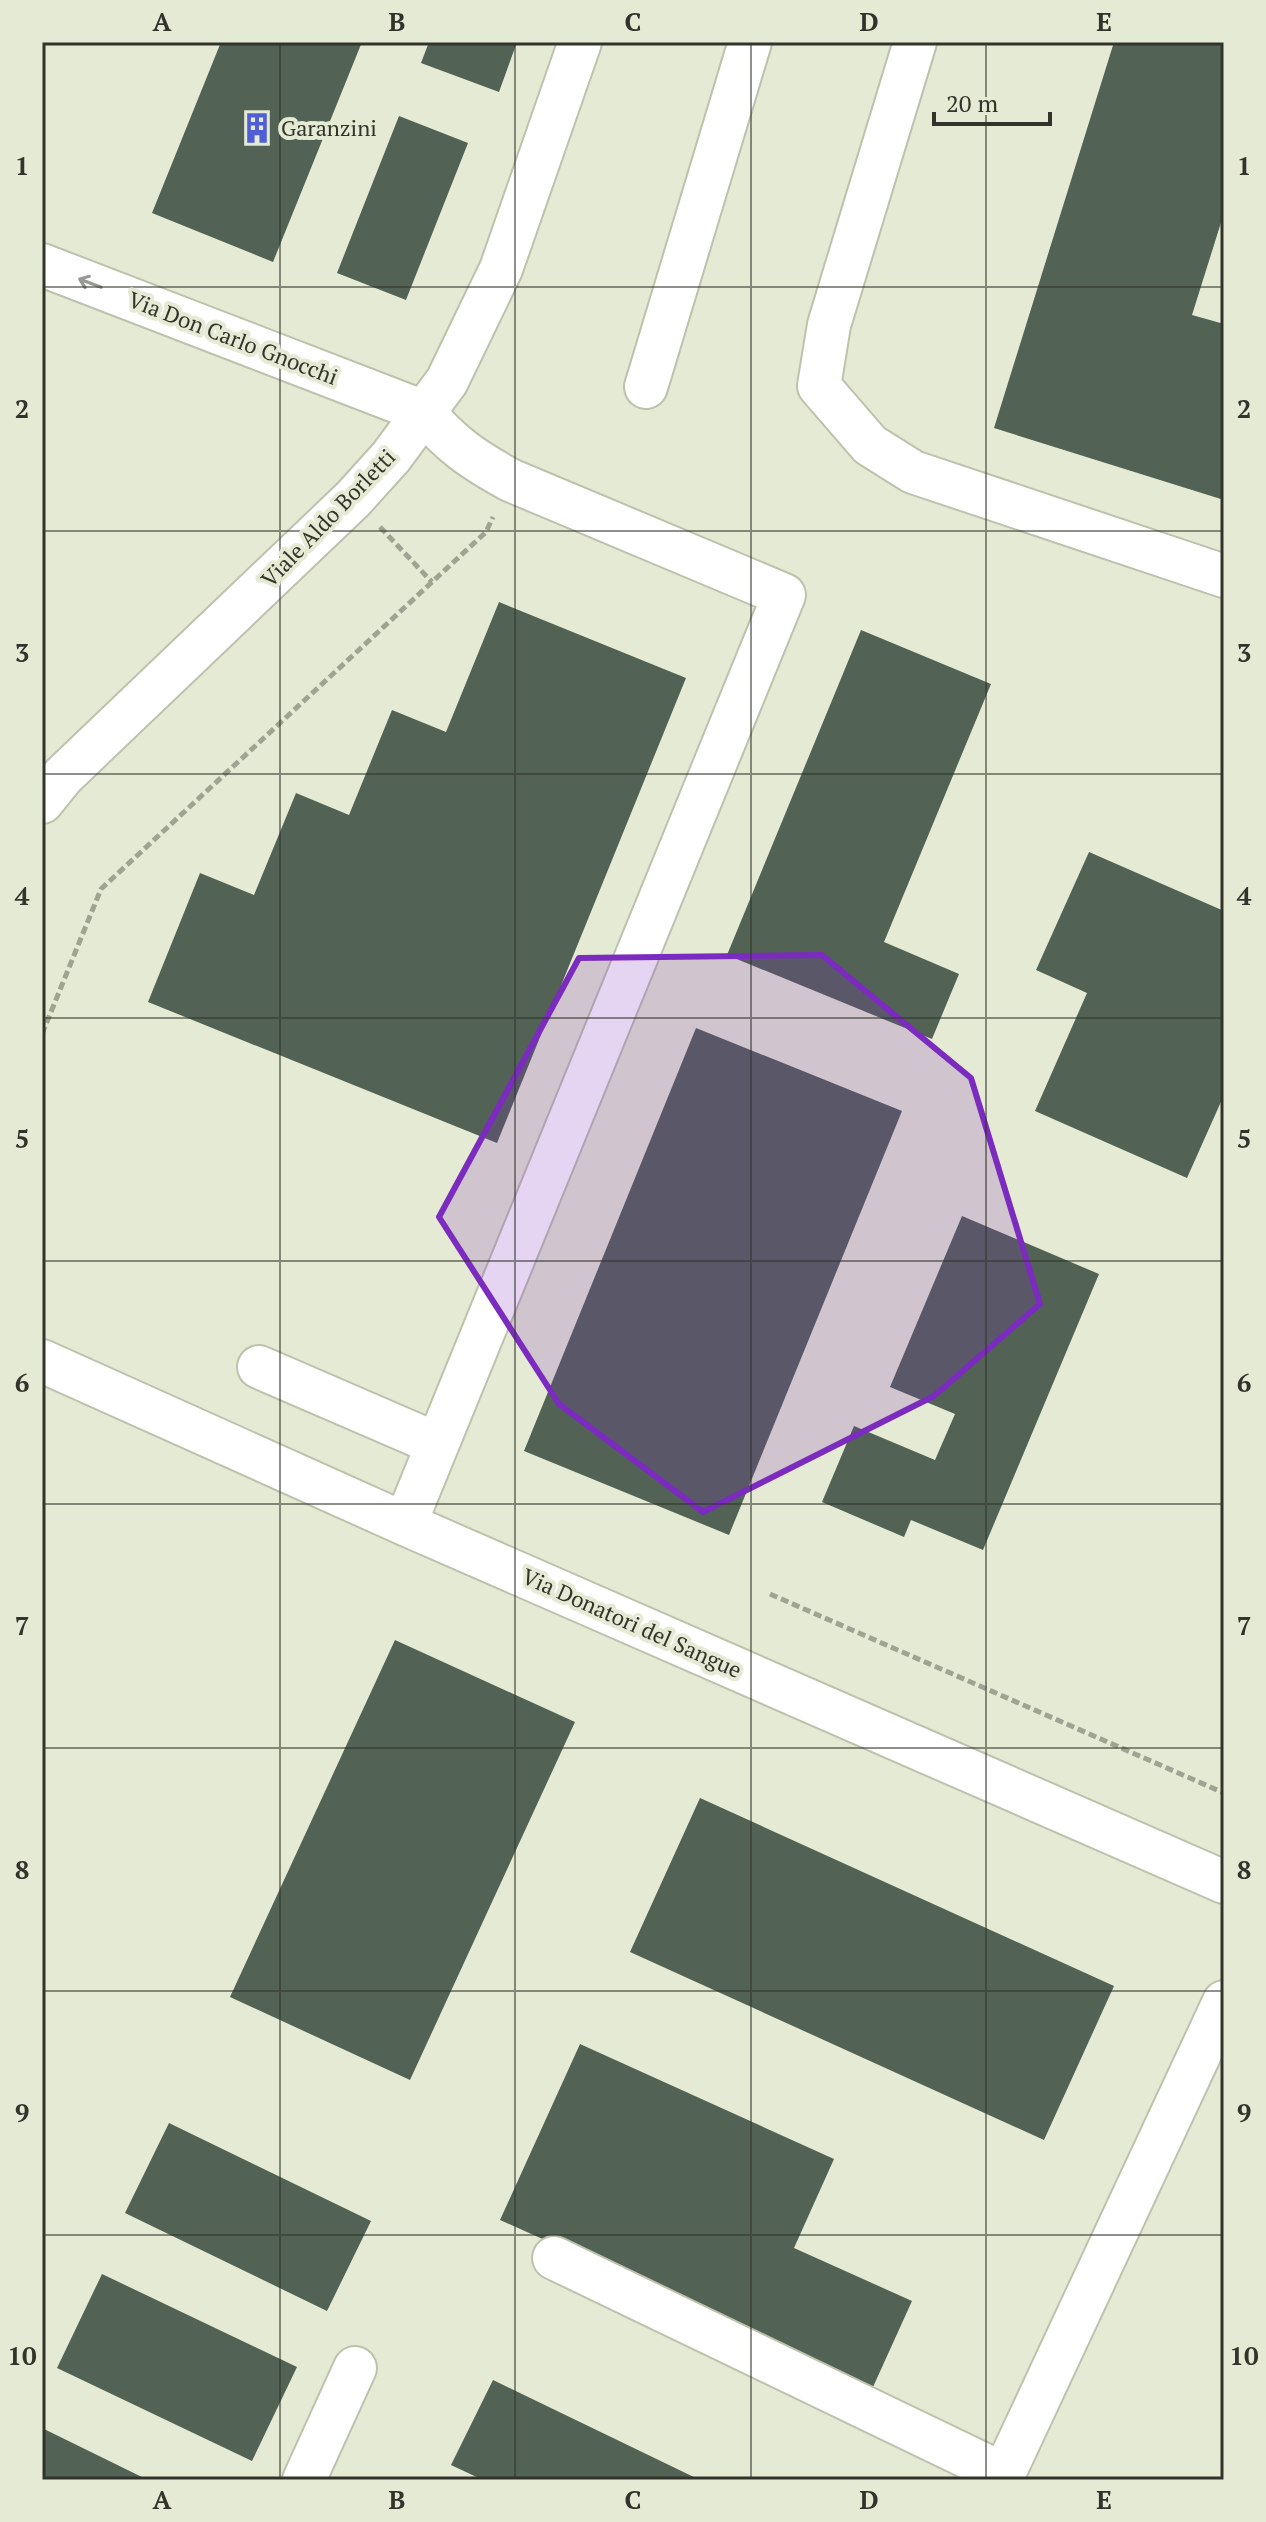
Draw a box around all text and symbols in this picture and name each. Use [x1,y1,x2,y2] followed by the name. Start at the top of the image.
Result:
[153,4,172,38] text: A
[389,4,405,38] text: B
[625,4,641,38] text: C
[859,4,879,38] text: D
[1096,4,1112,38] text: E
[934,76,1050,126] scale bar
[946,87,998,119] text: 20 m
[240,111,274,145] building icon: Garanzini
[281,113,377,142] place label: Garanzini
[15,148,29,182] text: 1
[1237,148,1251,182] text: 1
[78,275,103,289] one-way arrow
[124,284,342,391] street label: Via Don Carlo Gnocchi
[15,391,29,425] text: 2
[1237,391,1251,425] text: 2
[254,442,401,593] street label: Viale Aldo Borletti
[15,635,29,669] text: 3
[1237,635,1251,669] text: 3
[15,878,30,912] text: 4
[1237,878,1252,912] text: 4
[15,1121,29,1155] text: 5
[1237,1121,1251,1155] text: 5
[15,1365,29,1399] text: 6
[1237,1365,1251,1399] text: 6
[518,1561,746,1684] street label: Via Donatori del Sangue
[15,1608,29,1642] text: 7
[1237,1608,1251,1642] text: 7
[15,1852,29,1886] text: 8
[1237,1852,1251,1886] text: 8
[15,2095,29,2129] text: 9
[1237,2095,1251,2129] text: 9
[7,2338,37,2372] text: 10
[1229,2338,1259,2372] text: 10
[153,2482,172,2516] text: A
[389,2482,405,2516] text: B
[625,2482,641,2516] text: C
[859,2482,879,2516] text: D
[1096,2482,1112,2516] text: E

